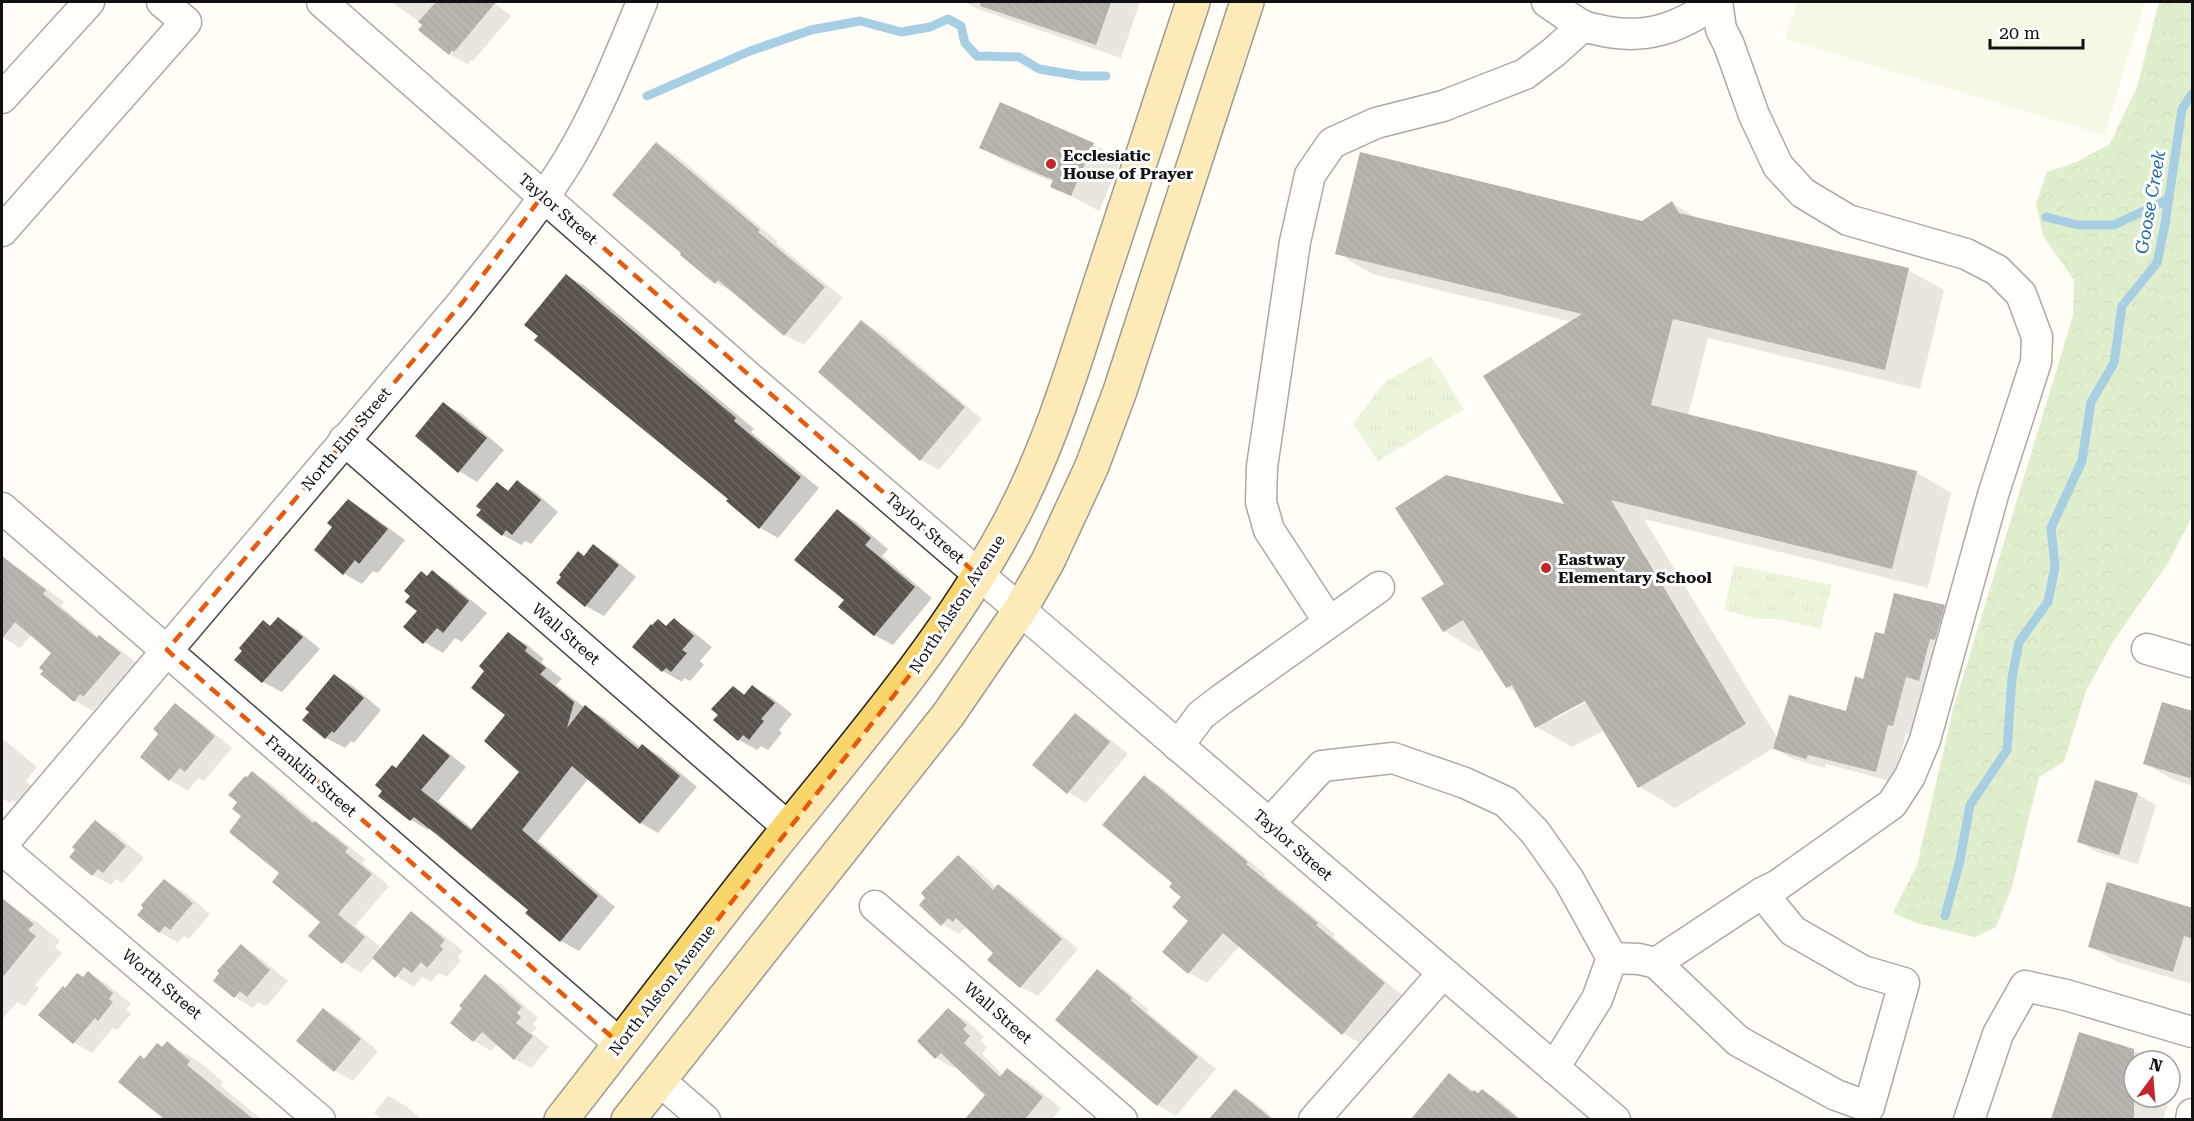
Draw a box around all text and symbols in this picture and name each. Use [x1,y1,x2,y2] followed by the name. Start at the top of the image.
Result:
[1990,12,2083,50] scale bar
[1999,22,2040,43] text: 20 m
[1063,146,1193,183] place label: Ecclesiatic House of Prayer
[2131,148,2169,255] water label: Goose Creek
[1044,157,1058,171] marker: Ecclesiatic House of Prayer
[515,169,601,249] street label: Taylor Street
[297,383,395,495] street label: North Elm Street
[882,488,968,568] street label: Taylor Street
[905,531,1009,677] street label: North Alston Avenue
[1558,550,1713,587] place label: Eastway Elementary School
[1539,561,1553,575] marker: Eastway Elementary School
[528,599,604,669] street label: Wall Street
[262,731,361,821] street label: Franklin Street
[1250,805,1336,885] street label: Taylor Street
[605,921,719,1059] street label: North Alston Avenue
[118,945,206,1023] street label: Worth Street
[960,978,1036,1048] street label: Wall Street
[2122,1049,2182,1109] north arrow
[2147,1054,2165,1076] text: N

